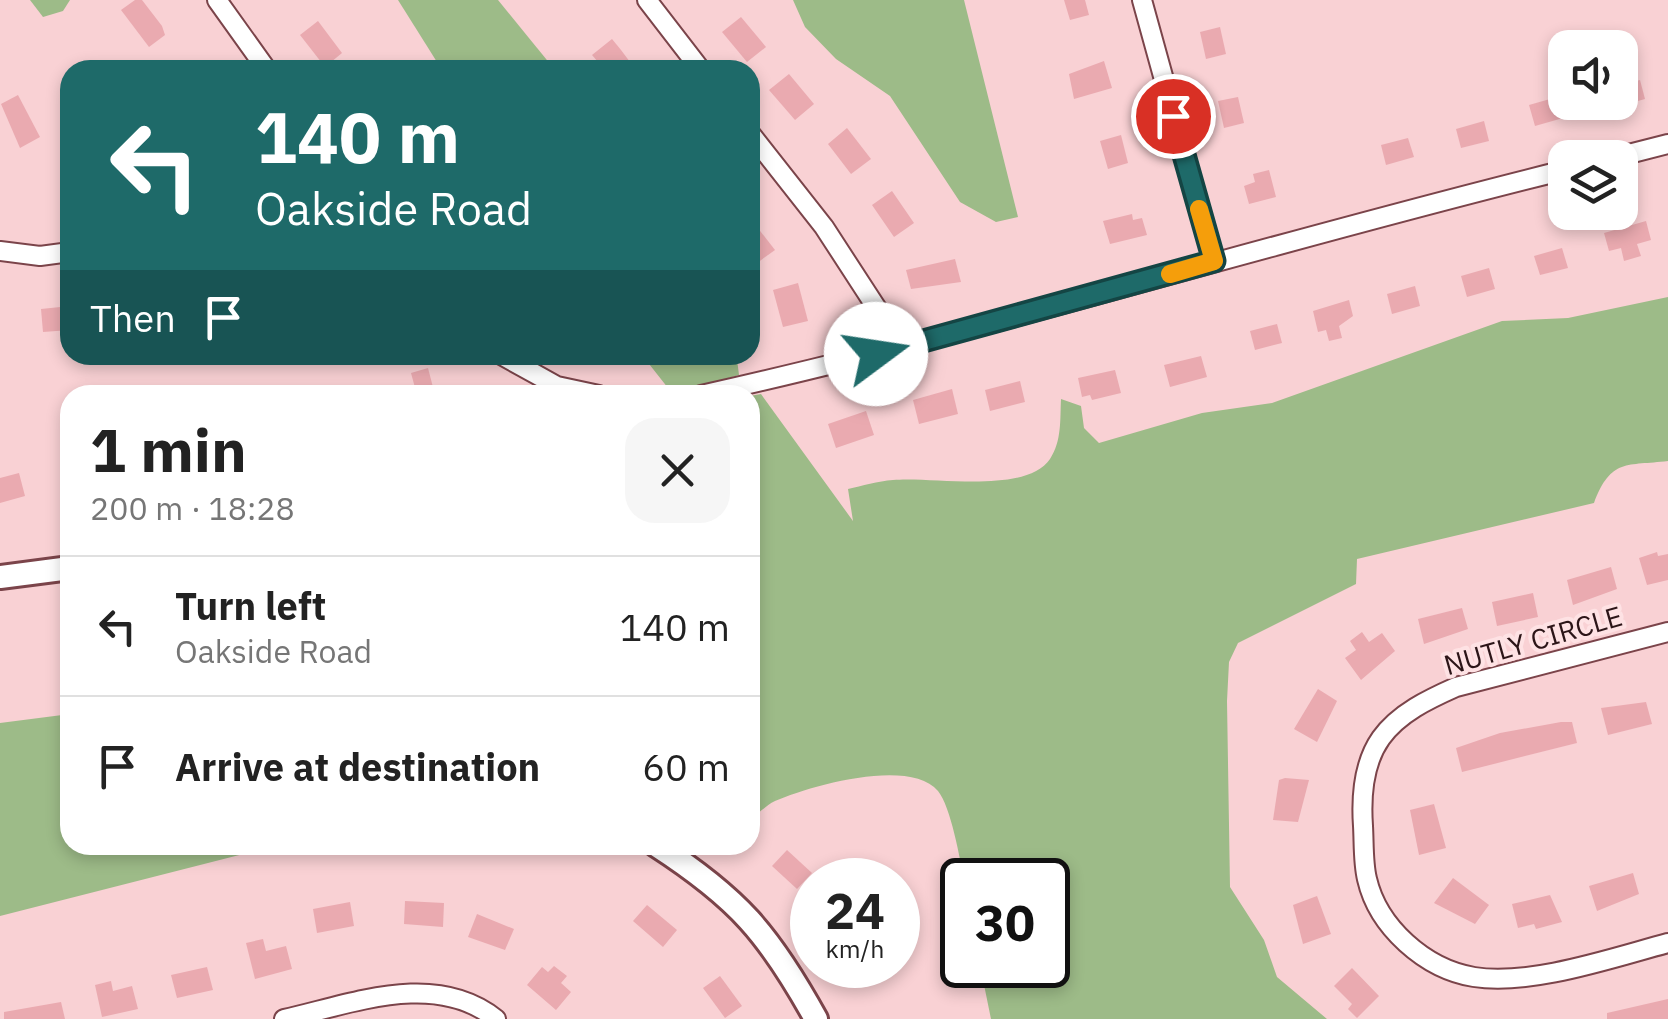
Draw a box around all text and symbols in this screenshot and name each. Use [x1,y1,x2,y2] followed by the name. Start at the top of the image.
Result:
[1548,30,1638,230] map controls
[1548,30,1638,120] button: sound
[1131,74,1216,159] pin
[1146,89,1201,144] icon: arrive
[255,91,460,182] text: 140 m
[90,100,220,230] icon: left
[1548,140,1638,230] button: layers
[255,179,532,237] text: Oakside Road
[196,290,251,345] icon: arrive
[90,293,176,342] text: Then
[824,302,928,406] position arrow
[90,410,247,489] text: 1 min
[625,418,730,523] button: close
[90,487,295,529] text: 200 m · 18:28
[175,581,326,630] text: Turn left
[1439,597,1627,683] street label: NUTLY CIRCLE
[90,599,145,654] icon: left
[619,602,730,651] text: 140 m
[175,630,372,672] text: Oakside Road
[90,739,145,794] icon: arrive
[175,742,540,791] text: Arrive at destination
[642,742,730,791] text: 60 m
[940,858,1070,988] speed limit sign: 30
[825,878,885,943] text: 24
[826,932,884,965] text: km/h

